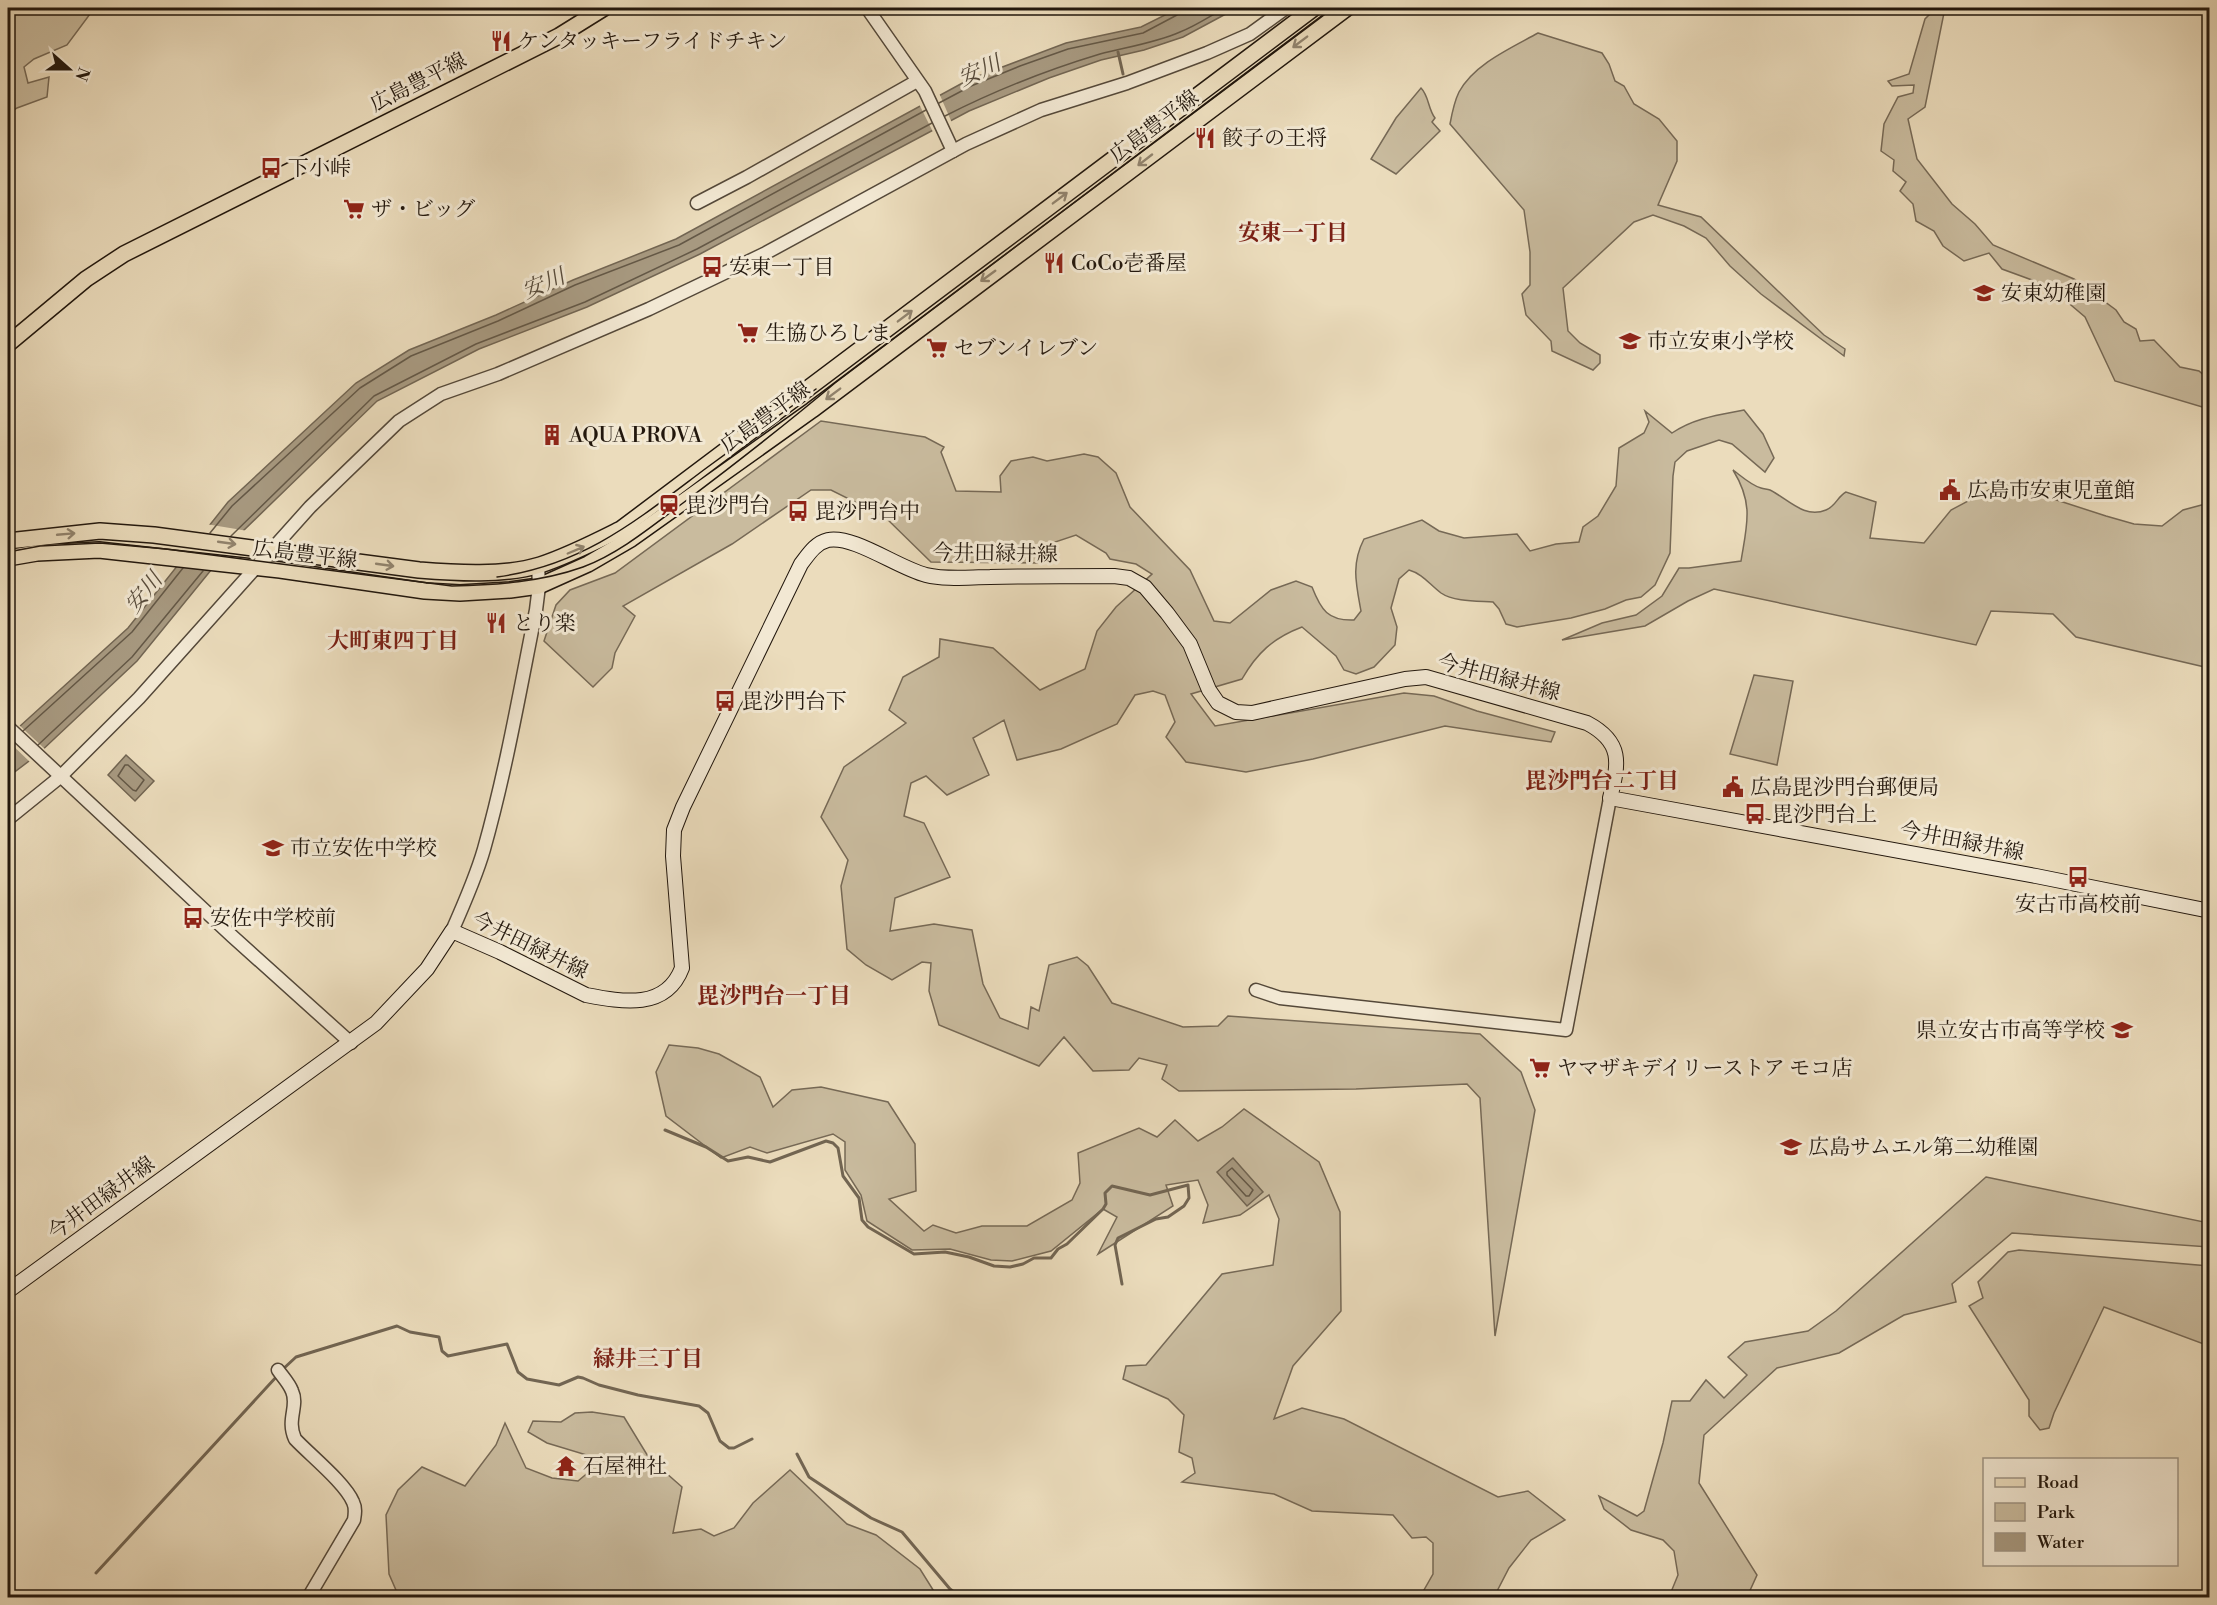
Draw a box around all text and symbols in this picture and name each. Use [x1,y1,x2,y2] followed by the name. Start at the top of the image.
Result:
[489,29,513,53] restaurant icon: ケンタッキーフライドチキン
[518,29,787,55] place label: ケンタッキーフライドチキン
[1292,35,1308,48] one-way arrow
[39,39,99,99] north arrow
[366,47,471,118] street label: 広島豊平線
[954,49,1007,93] water label: 安川
[70,65,94,84] text: N
[1105,85,1204,169] street label: 広島豊平線
[1193,126,1217,150] restaurant icon: 餃子の王将
[1222,126,1327,152] place label: 餃子の王将
[1137,153,1153,166] one-way arrow
[259,156,283,180] bus stop icon: 下小峠
[288,156,351,182] place label: 下小峠
[1052,191,1068,204] one-way arrow
[342,197,366,221] supermarket icon: ザ・ビッグ
[371,197,475,223] place label: ザ・ビッグ
[1238,220,1348,247] district label: 安東一丁目
[1042,251,1066,275] restaurant icon: CoCo壱番屋
[1071,251,1186,277] place label: CoCo壱番屋
[700,255,724,279] bus stop icon: 安東一丁目
[729,255,834,281] place label: 安東一丁目
[518,263,571,305] water label: 安川
[981,270,997,282] one-way arrow
[1972,281,1996,305] school or university icon: 安東幼稚園
[2001,281,2106,307] place label: 安東幼稚園
[897,310,913,322] one-way arrow
[736,321,760,345] supermarket icon: 生協ひろしま
[765,321,891,347] place label: 生協ひろしま
[1618,329,1642,353] school or university icon: 市立安東小学校
[1647,329,1794,355] place label: 市立安東小学校
[925,336,949,360] supermarket icon: セブンイレブン
[954,336,1098,362] place label: セブンイレブン
[715,376,816,459] street label: 広島豊平線
[825,387,841,400] one-way arrow
[540,423,564,447] building icon: AQUA PROVA
[568,423,703,449] place label: AQUA PROVA
[1938,478,1962,502] public building icon: 広島市安東児童館
[1967,478,2135,504] place label: 広島市安東児童館
[657,493,681,517] station icon: 毘沙門台
[686,493,770,519] place label: 毘沙門台
[786,499,810,523] bus stop icon: 毘沙門台中
[815,499,920,525] place label: 毘沙門台中
[55,528,75,539] one-way arrow
[251,536,359,574] street label: 広島豊平線
[217,538,237,549] one-way arrow
[932,540,1058,568] street label: 今井田緑井線
[566,544,585,555] one-way arrow
[374,560,394,571] one-way arrow
[120,566,170,619] water label: 安川
[484,611,508,635] restaurant icon: とり楽
[513,611,576,637] place label: とり楽
[327,628,459,655] district label: 大町東四丁目
[1435,649,1563,707] street label: 今井田緑井線
[713,689,737,713] bus stop icon: 毘沙門台下
[742,689,847,715] place label: 毘沙門台下
[1525,768,1679,795] district label: 毘沙門台二丁目
[1721,775,1745,799] public building icon: 広島毘沙門台郵便局
[1750,775,1939,801] place label: 広島毘沙門台郵便局
[1743,802,1767,826] bus stop icon: 毘沙門台上
[1772,802,1877,828] place label: 毘沙門台上
[1897,817,2026,867] street label: 今井田緑井線
[261,836,285,860] school or university icon: 市立安佐中学校
[290,836,437,862] place label: 市立安佐中学校
[2066,865,2090,889] bus stop icon: 安古市高校前
[2015,892,2141,918] place label: 安古市高校前
[181,906,205,930] bus stop icon: 安佐中学校前
[210,906,336,932] place label: 安佐中学校前
[467,907,592,985] street label: 今井田緑井線
[697,983,851,1010] district label: 毘沙門台一丁目
[1916,1018,2105,1044] place label: 県立安古市高等学校
[2110,1018,2134,1042] school or university icon: 県立安古市高等学校
[1528,1056,1552,1080] supermarket icon: ヤマザキデイリーストア モコ店
[1557,1056,1852,1082] place label: ヤマザキデイリーストア モコ店
[1779,1135,1803,1159] school or university icon: 広島サムエル第二幼稚園
[1808,1135,2038,1161] place label: 広島サムエル第二幼稚園
[43,1151,160,1246] street label: 今井田緑井線
[593,1346,703,1373] district label: 緑井三丁目
[554,1454,578,1478] temple icon: 石屋神社
[583,1454,667,1480] place label: 石屋神社
[1983,1458,2178,1566] legend
[2037,1471,2080,1494] text: Road
[2037,1501,2076,1524] text: Park
[2036,1531,2085,1554] text: Water

